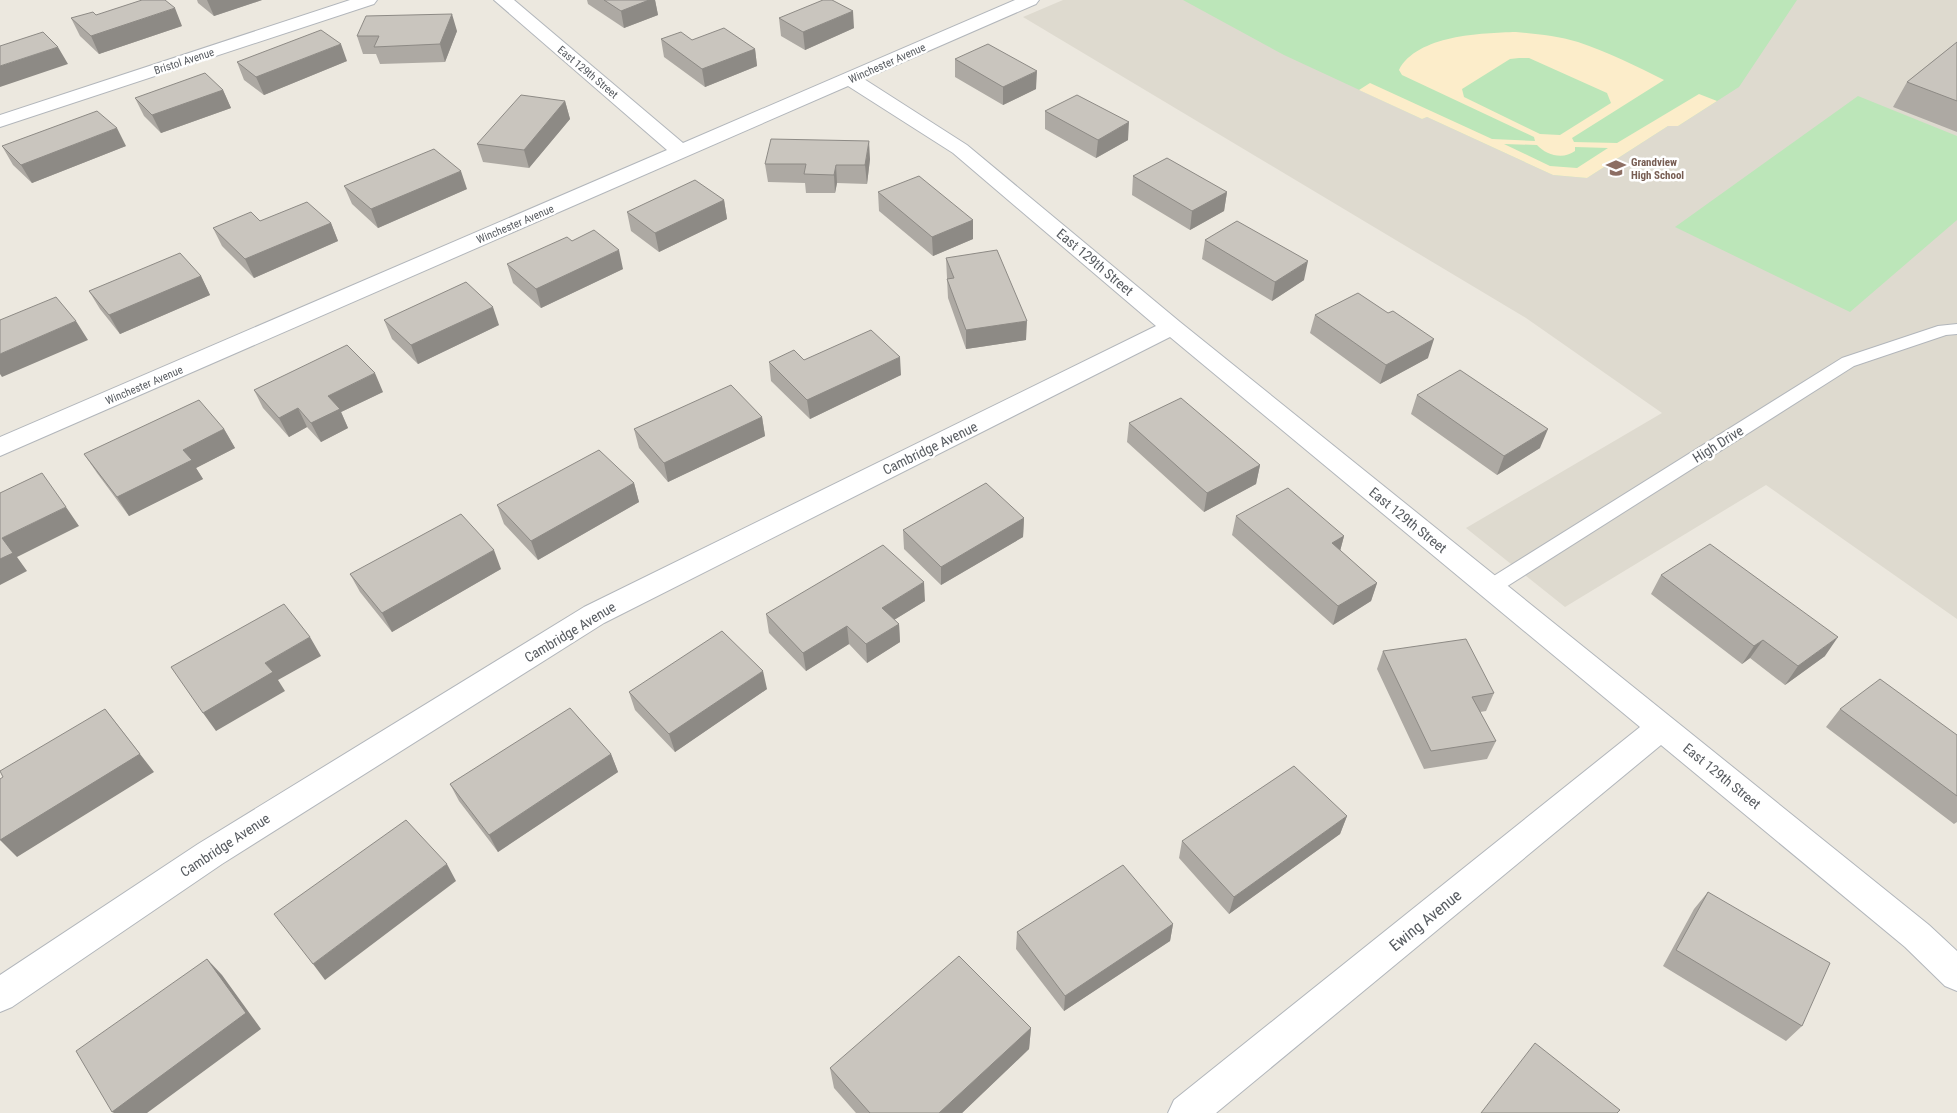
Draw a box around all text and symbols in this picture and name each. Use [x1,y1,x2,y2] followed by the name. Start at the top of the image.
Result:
[847,41,928,86] street label: Winchester Avenue
[555,43,620,101] street label: East 129th Street
[153,46,216,77] street label: Bristol Avenue
[1631,156,1684,182] place label: Grandview High School
[1605,157,1627,179] school or university icon: Grandview High School
[475,202,556,247] street label: Winchester Avenue
[1053,225,1137,299] street label: East 129th Street
[104,363,185,408] street label: Winchester Avenue
[880,418,980,478] street label: Cambridge Avenue
[1690,422,1747,466] street label: High Drive
[1366,484,1450,556] street label: East 129th Street
[522,598,619,666] street label: Cambridge Avenue
[1680,740,1764,812] street label: East 129th Street
[177,810,273,880] street label: Cambridge Avenue
[1385,886,1465,955] street label: Ewing Avenue

